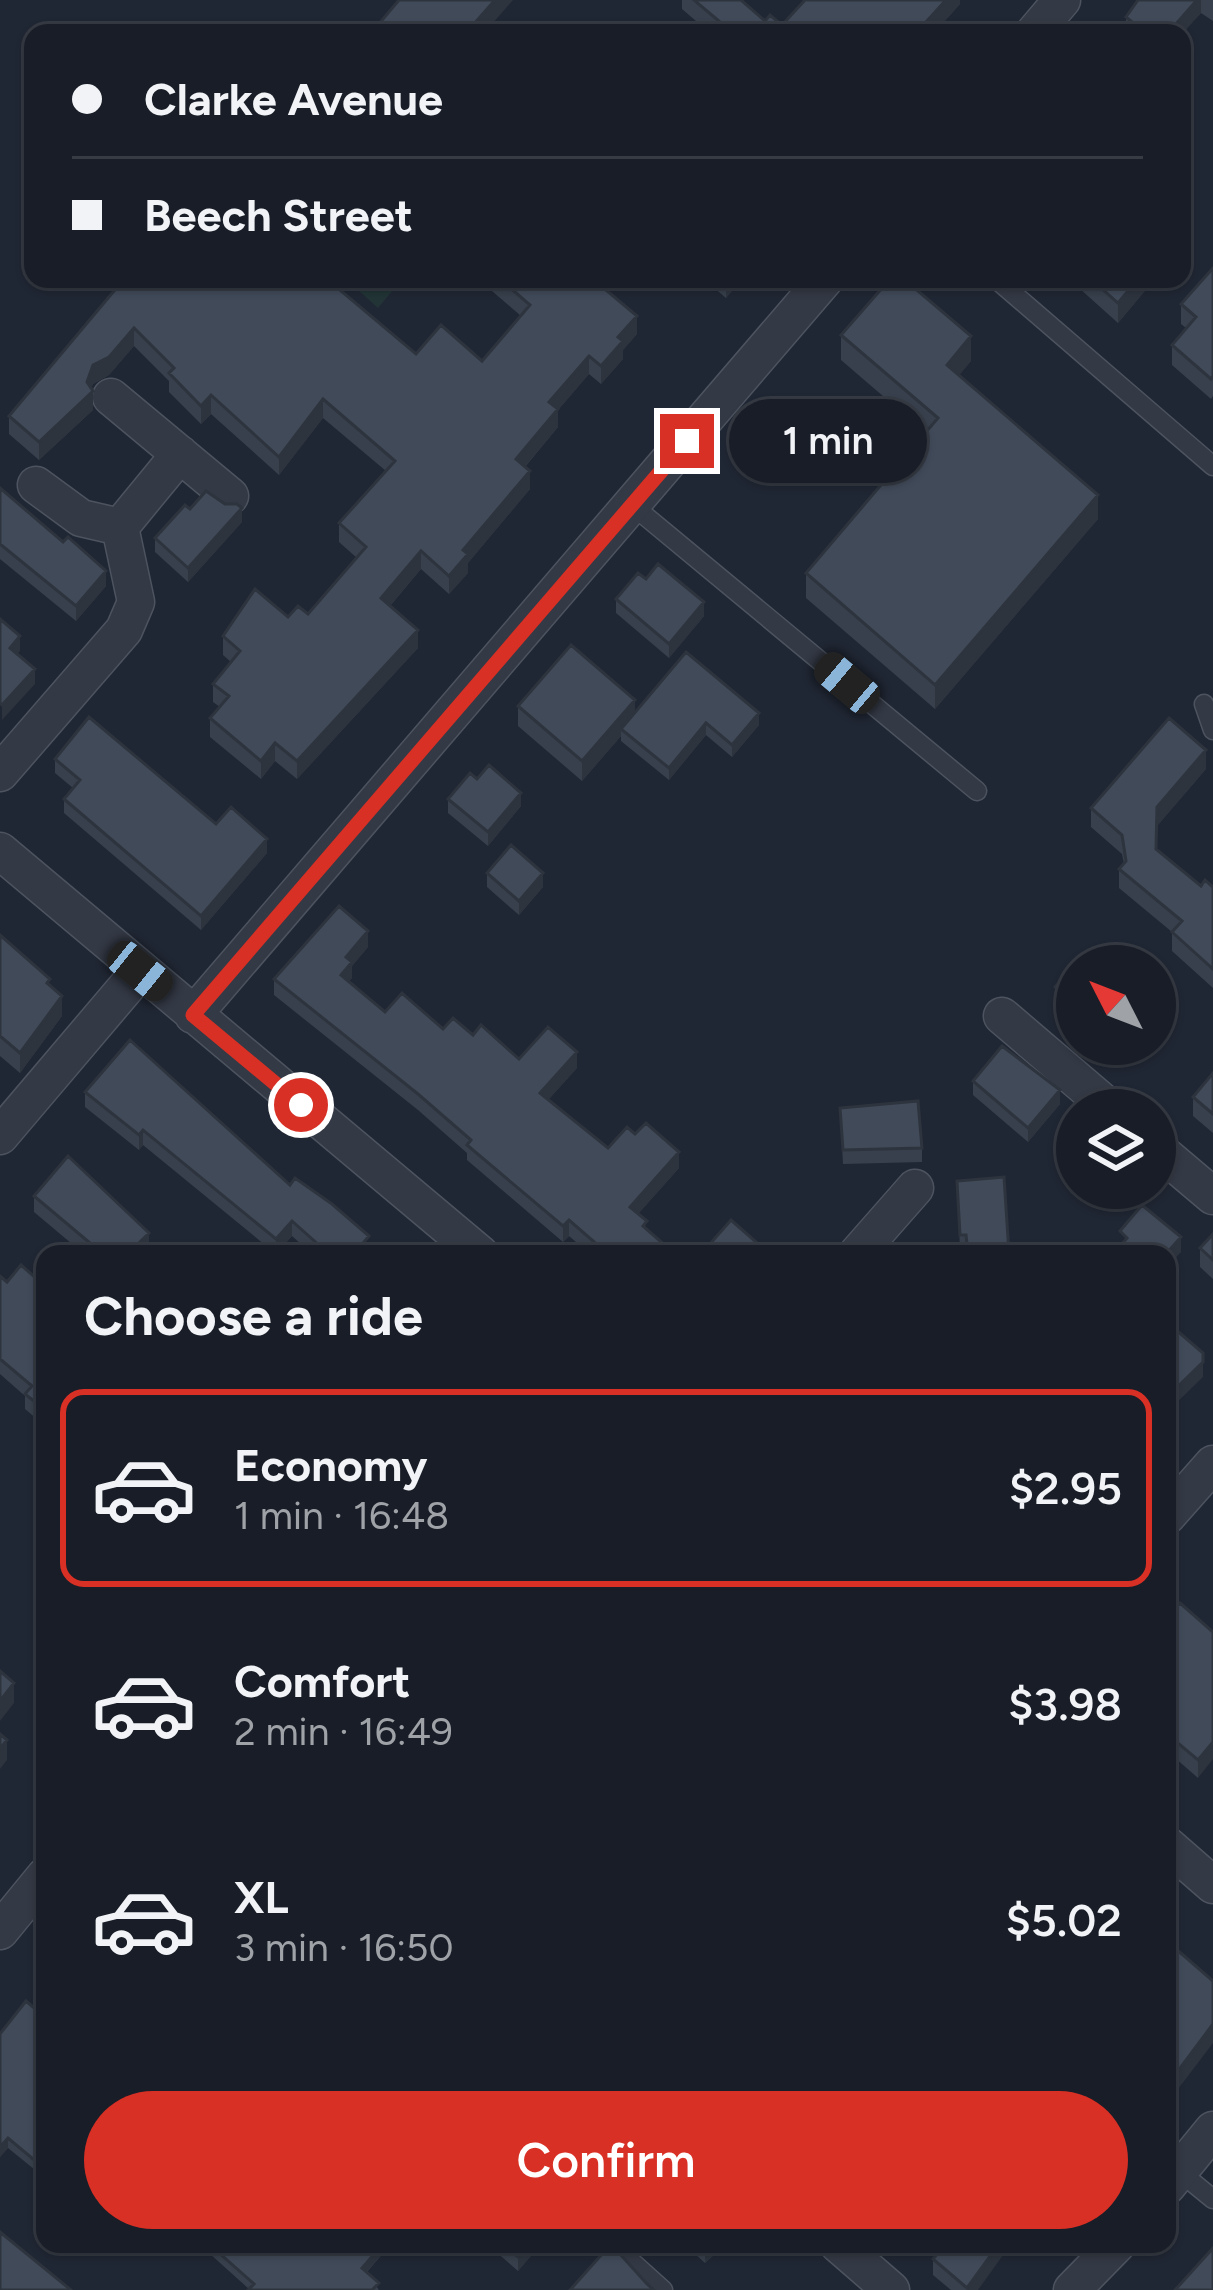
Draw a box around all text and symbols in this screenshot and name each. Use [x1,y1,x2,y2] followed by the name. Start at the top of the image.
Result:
[144,72,443,126] text: Clarke Avenue
[144,188,413,242] text: Beech Street
[729,399,927,483] callout: 1 min
[660,414,714,468] route end
[782,417,874,464] text: 1 min
[808,646,886,720] car
[101,934,179,1008] car
[1056,945,1176,1065] north arrow
[1056,945,1176,1209] map controls
[274,1078,328,1132] route start
[1056,1089,1176,1209] button: layers
[84,1284,423,1349] text: Choose a ride
[90,1434,198,1542] icon: car
[234,1438,427,1492] text: Economy
[1009,1461,1122,1515] text: $2.95
[234,1492,449,1539] text: 1 min · 16:48
[90,1650,198,1758] icon: car
[234,1654,410,1708] text: Comfort
[1008,1677,1122,1731] text: $3.98
[234,1708,453,1755] text: 2 min · 16:49
[90,1866,198,1974] icon: car
[234,1870,289,1924] text: XL
[1006,1893,1122,1947] text: $5.02
[234,1924,454,1971] text: 3 min · 16:50
[84,2091,1128,2229] button: Confirm

